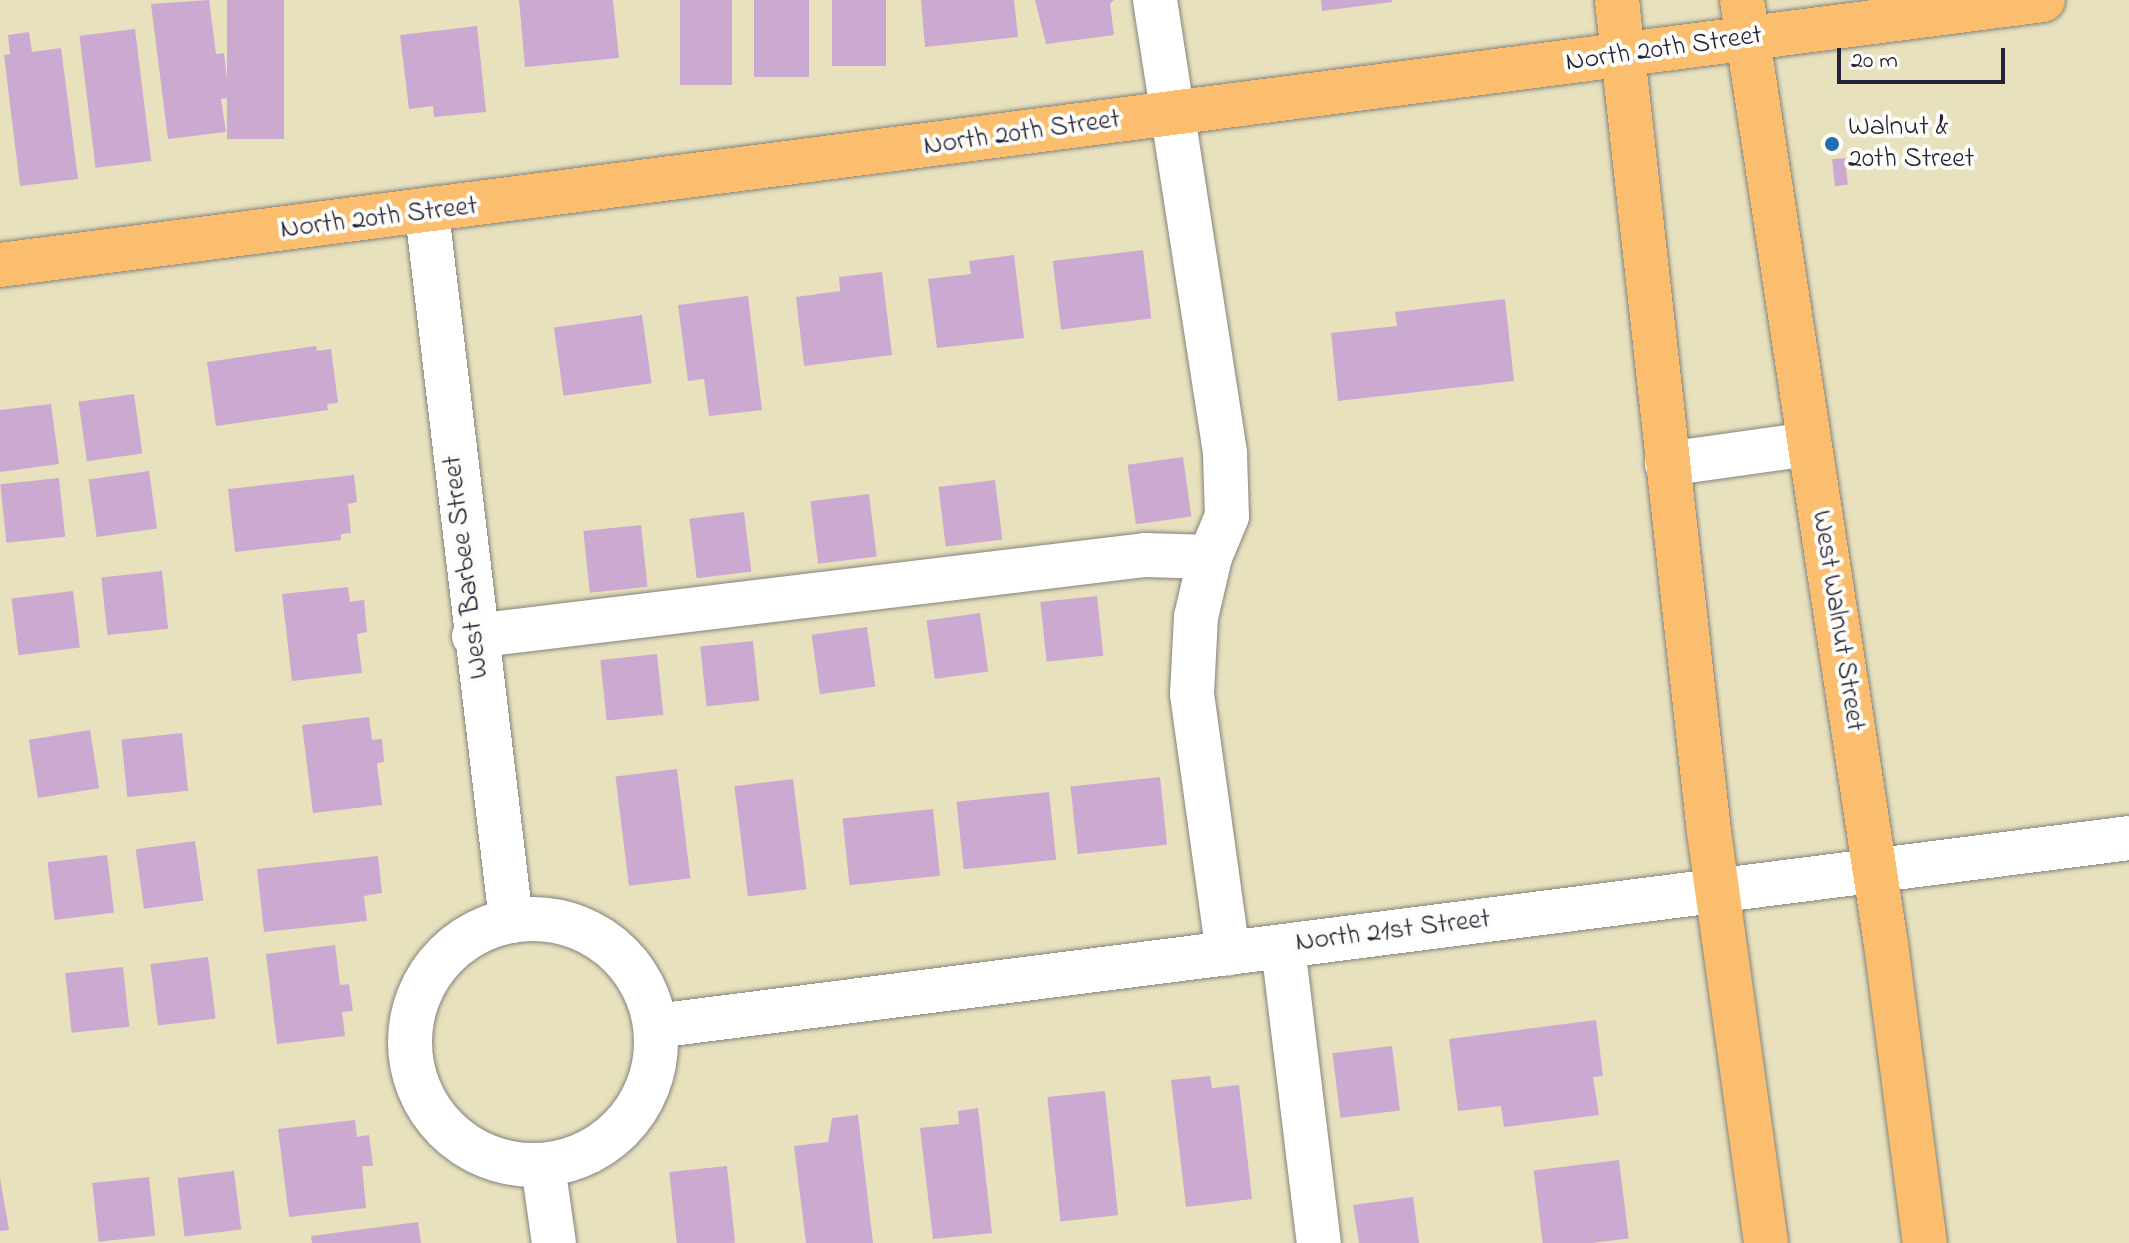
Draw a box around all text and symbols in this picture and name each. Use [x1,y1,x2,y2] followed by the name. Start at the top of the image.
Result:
[1564,20,1764,80] street label: North 20th Street
[1841,32,2009,82] scale bar
[1851,44,1898,79] text: 20 m
[922,104,1122,164] street label: North 20th Street
[1848,111,1974,177] place label: Walnut & 20th Street
[1823,135,1841,153] marker: Walnut & 20th Street
[279,190,479,248] street label: North 20th Street
[437,453,497,681] street label: West Barbee Street
[1803,508,1871,734] street label: West Walnut Street
[1294,903,1492,961] street label: North 21st Street

